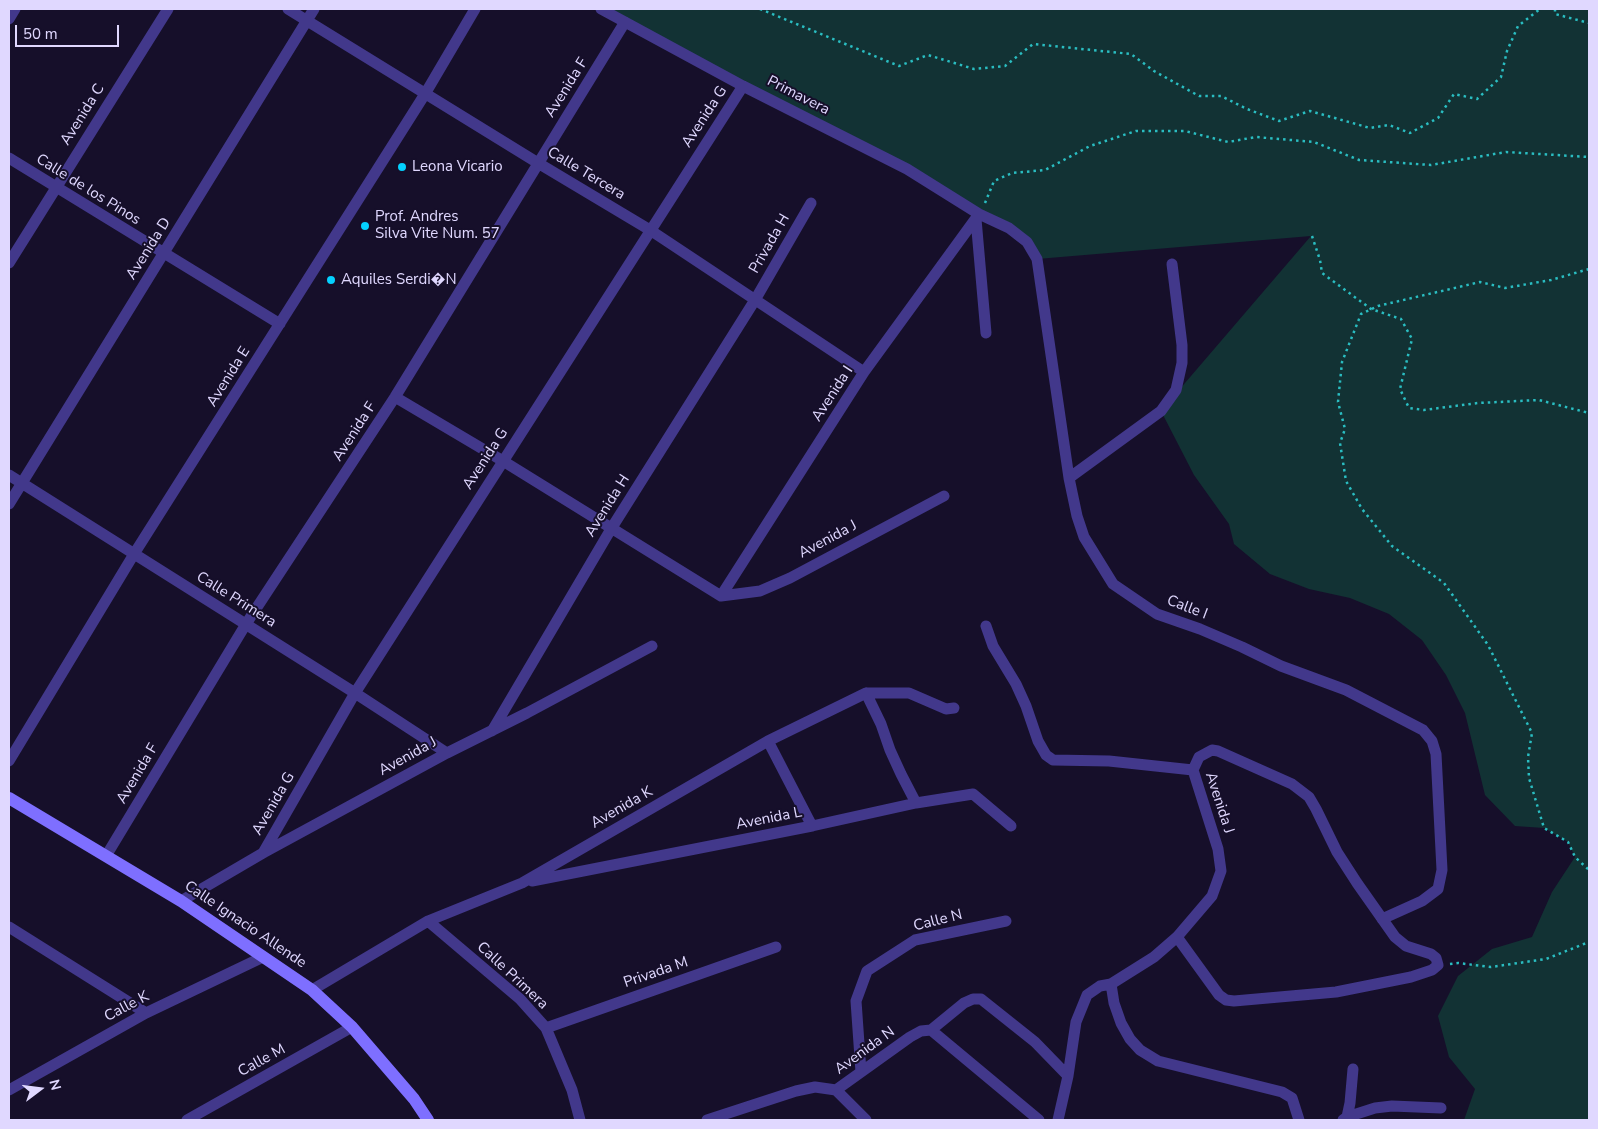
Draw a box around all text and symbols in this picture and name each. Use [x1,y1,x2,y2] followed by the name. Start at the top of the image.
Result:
[18,15,121,47] scale bar
[23,24,58,44] text: 50 m
[542,55,592,121] street label: Avenida F
[764,73,832,119] street label: Primavera
[57,81,109,149] street label: Avenida C
[679,83,731,151] street label: Avenida G
[544,144,628,204] street label: Calle Tercera
[32,151,144,229] street label: Calle de los Pinos
[412,158,503,176] place label: Leona Vicario
[396,161,408,173] marker: Leona Vicario
[375,208,500,243] place label: Prof. Andres Silva Vite Num. 57
[746,211,794,277] street label: Privada H
[123,215,175,283] street label: Avenida D
[359,220,371,232] marker: Prof. Andres Silva Vite Num. 57
[341,271,457,289] place label: Aquiles Serdi�N
[325,274,337,286] marker: Aquiles Serdi�N
[204,344,254,410] street label: Avenida E
[808,363,858,425] street label: Avenida I
[329,399,381,465] street label: Avenida F
[460,425,512,493] street label: Avenida G
[582,472,634,540] street label: Avenida H
[796,517,860,563] street label: Avenida J
[193,568,279,632] street label: Calle Primera
[1164,592,1210,624] street label: Calle I
[376,734,440,780] street label: Avenida J
[113,741,163,807] street label: Avenida F
[249,769,299,839] street label: Avenida G
[1201,770,1237,836] street label: Avenida J
[588,783,656,833] street label: Avenida K
[734,804,804,834] street label: Avenida L
[181,878,309,972] street label: Calle Ignacio Allende
[912,906,964,936] street label: Calle N
[473,938,551,1014] street label: Calle Primera
[621,954,691,992] street label: Privada M
[102,988,152,1026] street label: Calle K
[831,1023,899,1079] street label: Avenida N
[235,1041,289,1081] street label: Calle M
[15,1064,65,1114] north arrow
[44,1077,66,1093] text: N

